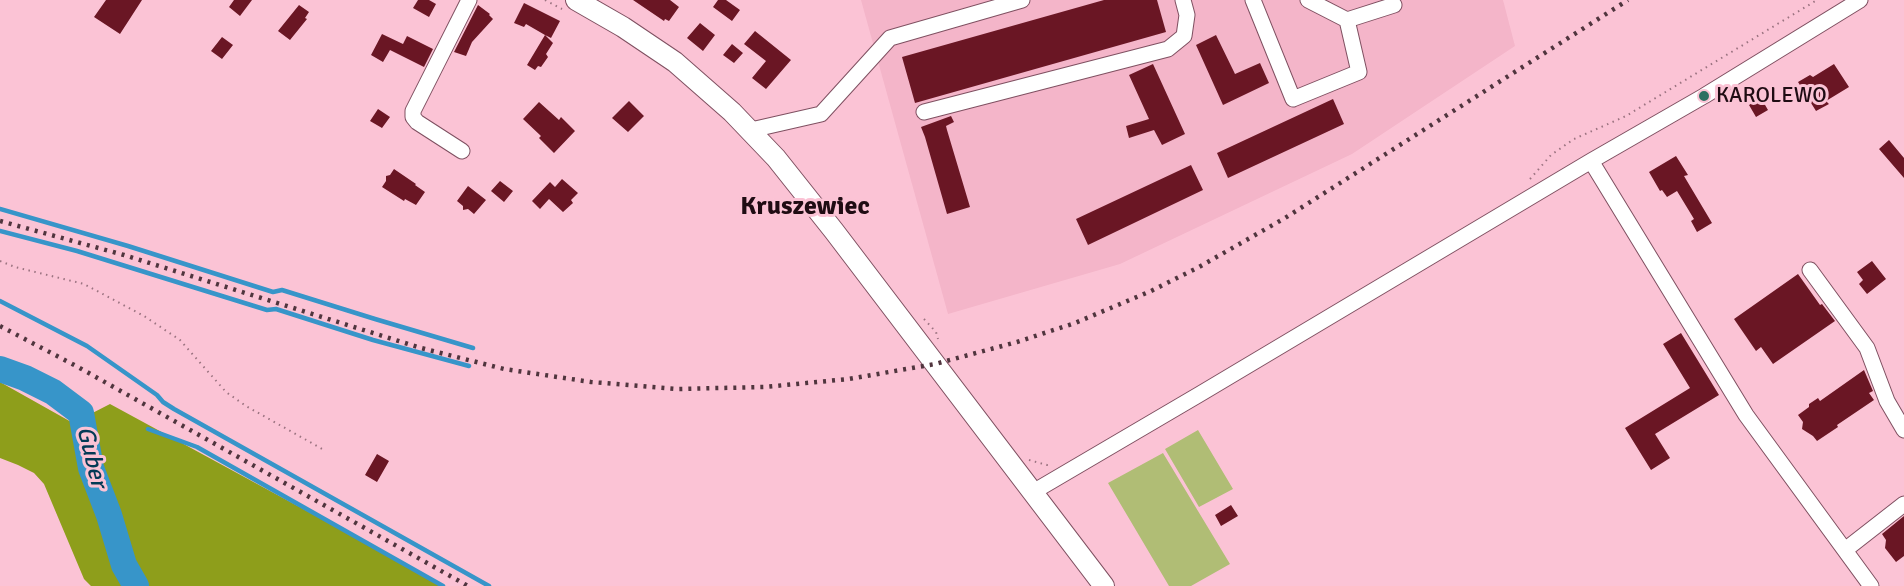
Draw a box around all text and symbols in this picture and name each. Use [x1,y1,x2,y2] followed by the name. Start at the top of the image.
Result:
[1716,83,1827,109] place label: KAROLEWO
[1697,89,1711,103] marker: KAROLEWO
[740,191,870,223] district label: Kruszewiec
[70,423,112,491] water label: Guber

